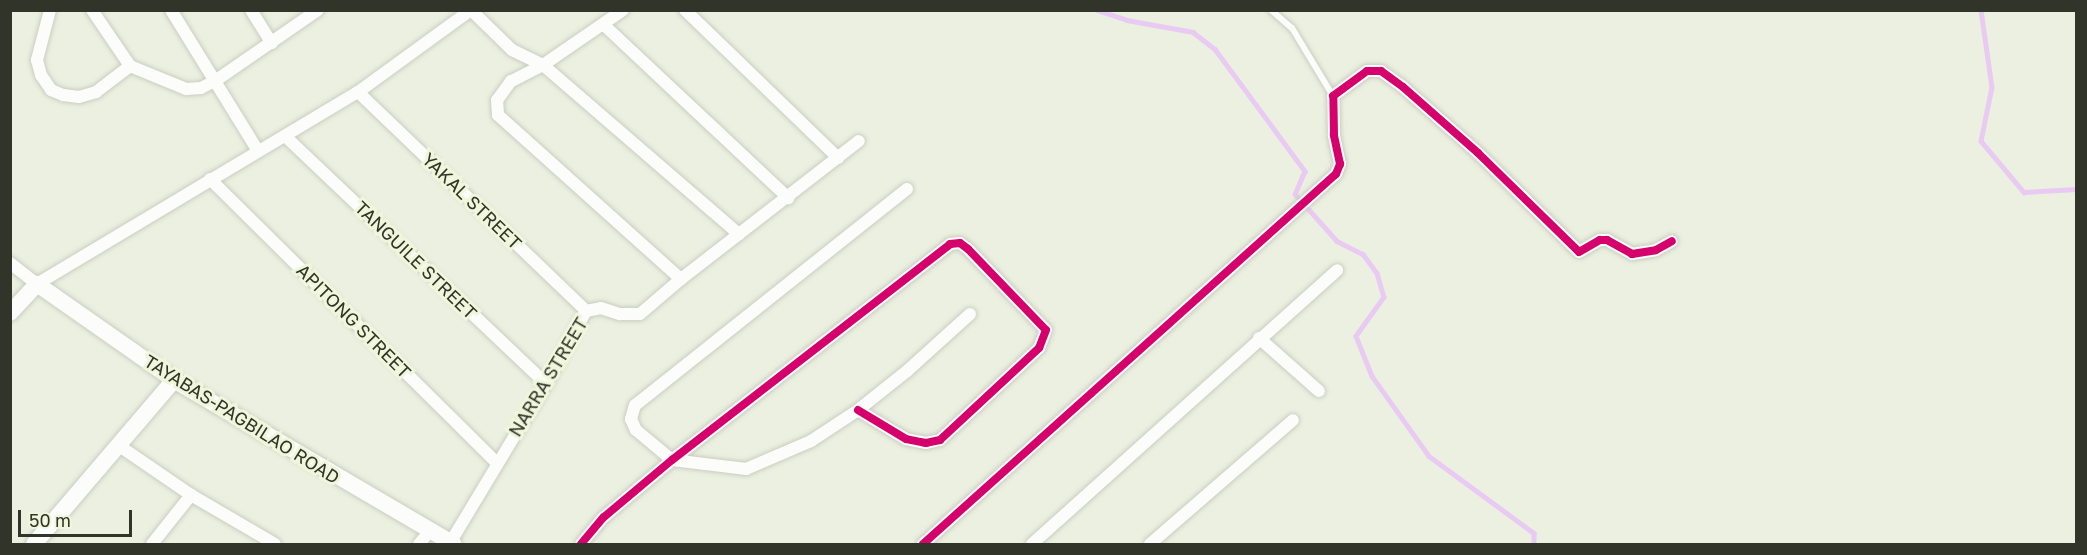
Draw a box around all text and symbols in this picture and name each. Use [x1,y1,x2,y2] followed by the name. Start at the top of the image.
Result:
[418,148,526,254] street label: YAKAL STREET
[351,196,481,324] street label: TANGUILE STREET
[292,259,416,383] street label: APITONG STREET
[504,314,592,440] street label: NARRA STREET
[140,350,344,488] street label: TAYABAS-PAGBILAO ROAD
[21,498,135,536] scale bar
[29,509,71,531] text: 50 m

